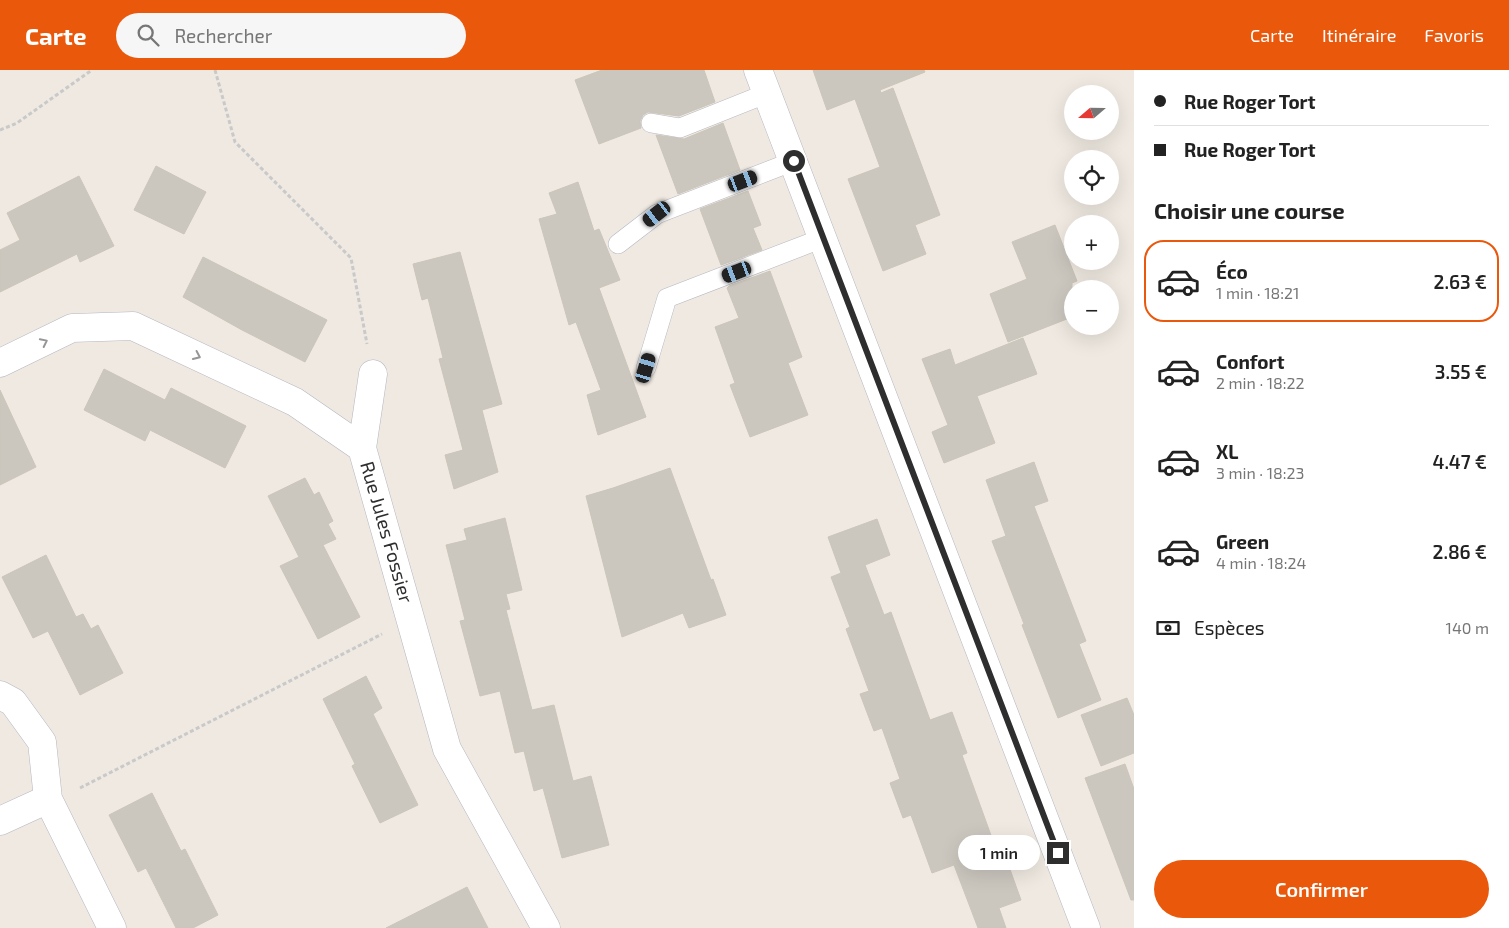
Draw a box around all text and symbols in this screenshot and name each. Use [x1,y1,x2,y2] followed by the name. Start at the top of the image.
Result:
[116,13,466,58] search box
[25,21,86,50] text: Carte
[134,21,162,49] icon: search
[174,24,272,47] text: Rechercher
[1250,24,1294,46] text: Carte
[1322,24,1396,46] text: Itinéraire
[1424,24,1484,46] text: Favoris
[1064,85,1119,140] north arrow
[1064,85,1119,335] map controls
[1184,90,1316,113] text: Rue Roger Tort
[1184,138,1316,161] text: Rue Roger Tort
[783,150,805,172] route start
[1064,150,1119,205] button: locate
[726,169,759,193] car
[1154,197,1345,223] text: Choisir une course
[640,199,673,229] car
[1064,215,1119,270] button: +
[1156,259,1201,304] icon: car
[720,260,753,284] car
[1216,260,1248,283] text: Éco
[1434,270,1487,293] text: 2.63 €
[1064,280,1119,335] button: −
[1216,283,1299,302] text: 1 min · 18:21
[39,338,48,348] one-way arrow
[192,349,201,360] one-way arrow
[1156,349,1201,394] icon: car
[1216,350,1284,373] text: Confort
[634,351,657,385] car
[1435,360,1487,383] text: 3.55 €
[1216,373,1305,392] text: 2 min · 18:22
[1156,439,1201,484] icon: car
[1216,440,1238,463] text: XL
[1433,450,1487,473] text: 4.47 €
[356,458,419,606] street label: Rue Jules Fossier
[1216,463,1304,482] text: 3 min · 18:23
[1156,529,1201,574] icon: car
[1216,530,1269,553] text: Green
[1433,540,1487,563] text: 2.86 €
[1216,553,1306,572] text: 4 min · 18:24
[1154,614,1182,642] icon: cash
[1194,616,1265,639] text: Espèces
[1446,618,1489,637] text: 140 m
[958,836,1040,870] callout: 1 min
[1047,842,1069,864] route end
[980,843,1018,862] text: 1 min
[1154,860,1489,918] button: Confirmer

